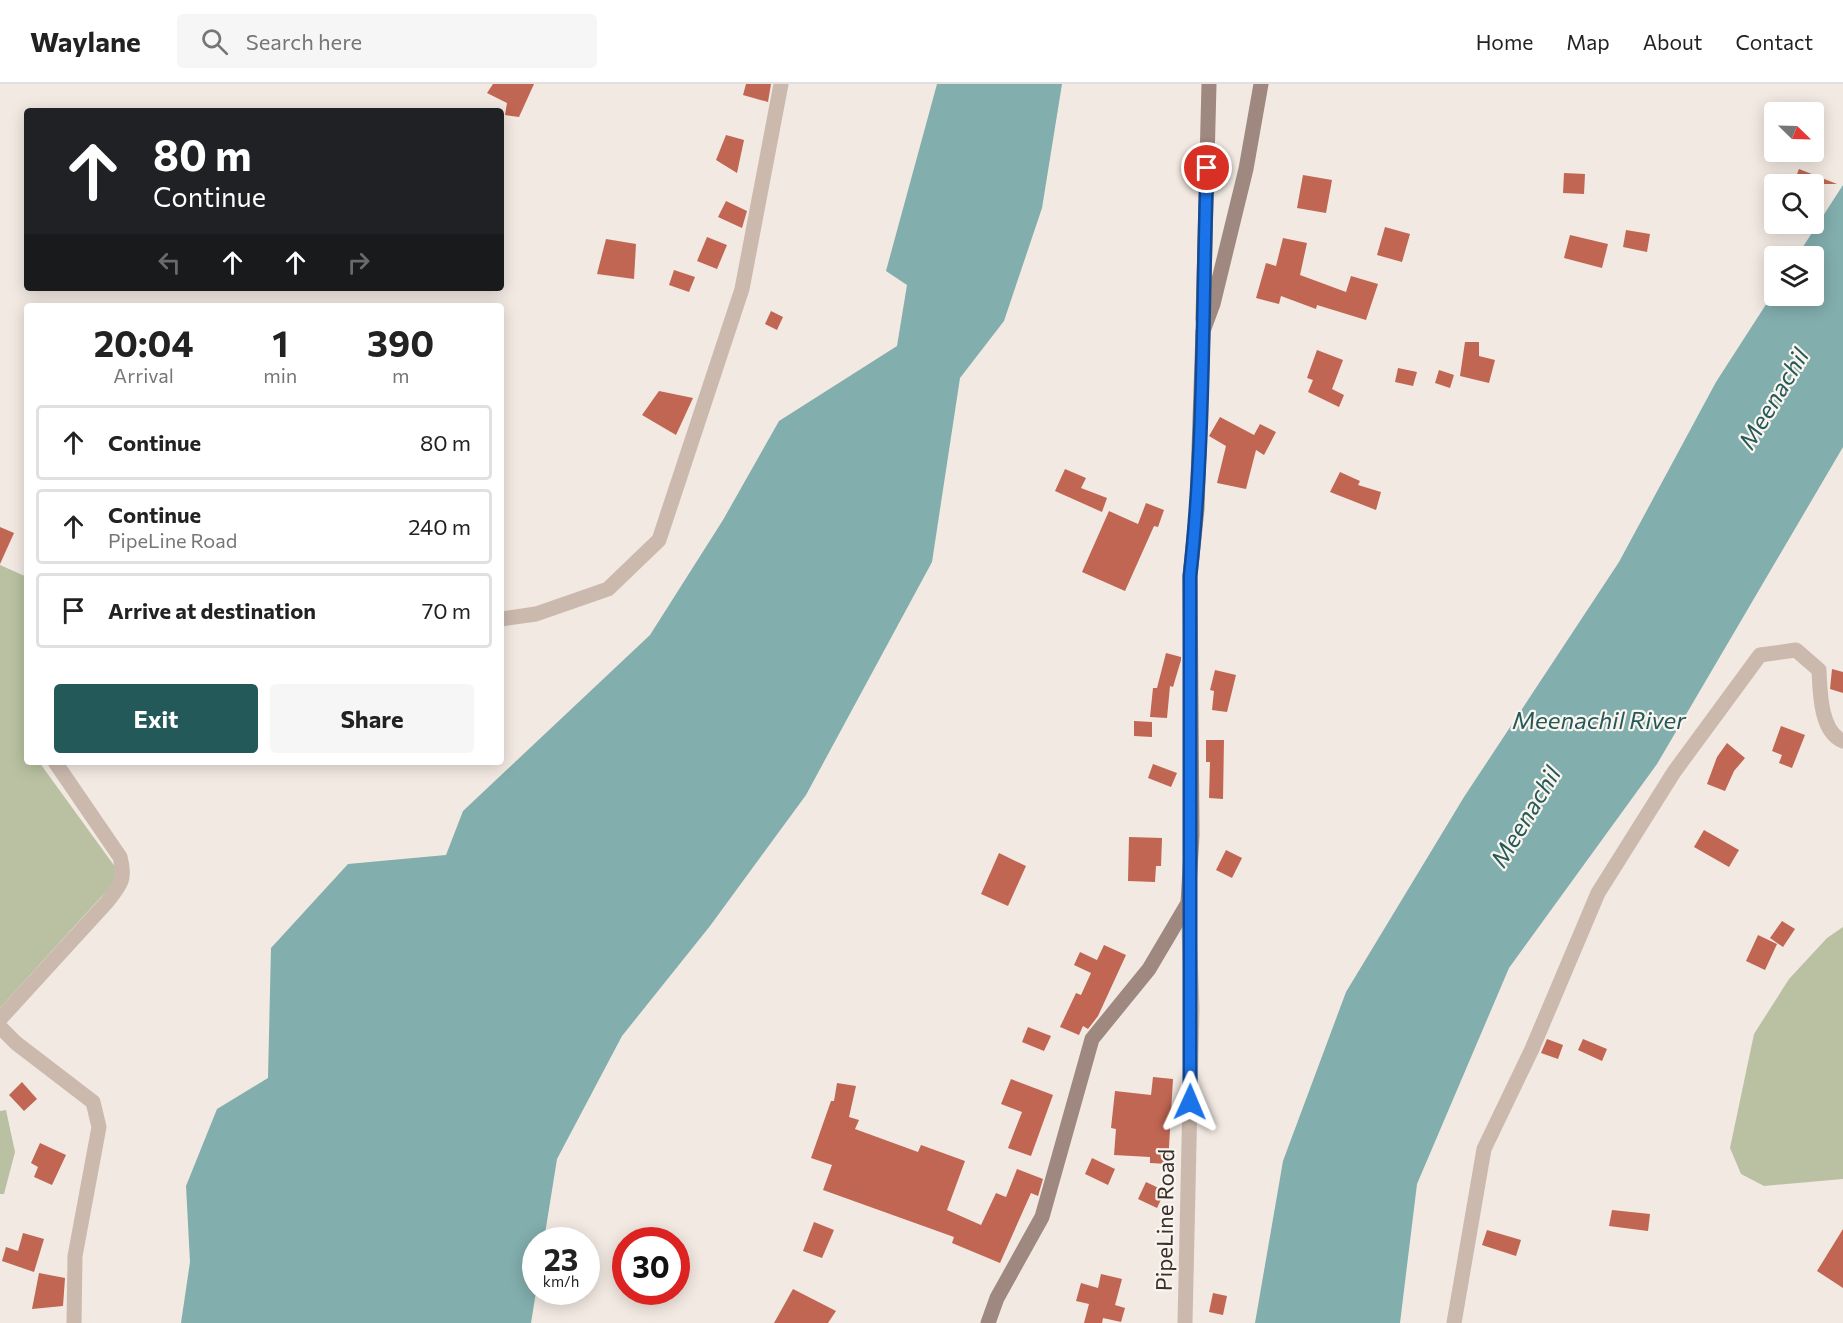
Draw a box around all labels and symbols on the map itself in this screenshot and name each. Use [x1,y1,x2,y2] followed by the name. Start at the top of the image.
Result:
[1764,102,1824,162] north arrow
[1181,142,1232,193] pin
[1731,342,1815,454] water label: Meenachil
[1512,705,1687,734] water label: Meenachil River
[1483,760,1567,872] water label: Meenachil
[1158,1070,1222,1134] position arrow
[1150,1149,1179,1291] street label: PipeLine Road
[612,1227,690,1305] speed limit sign: 30

